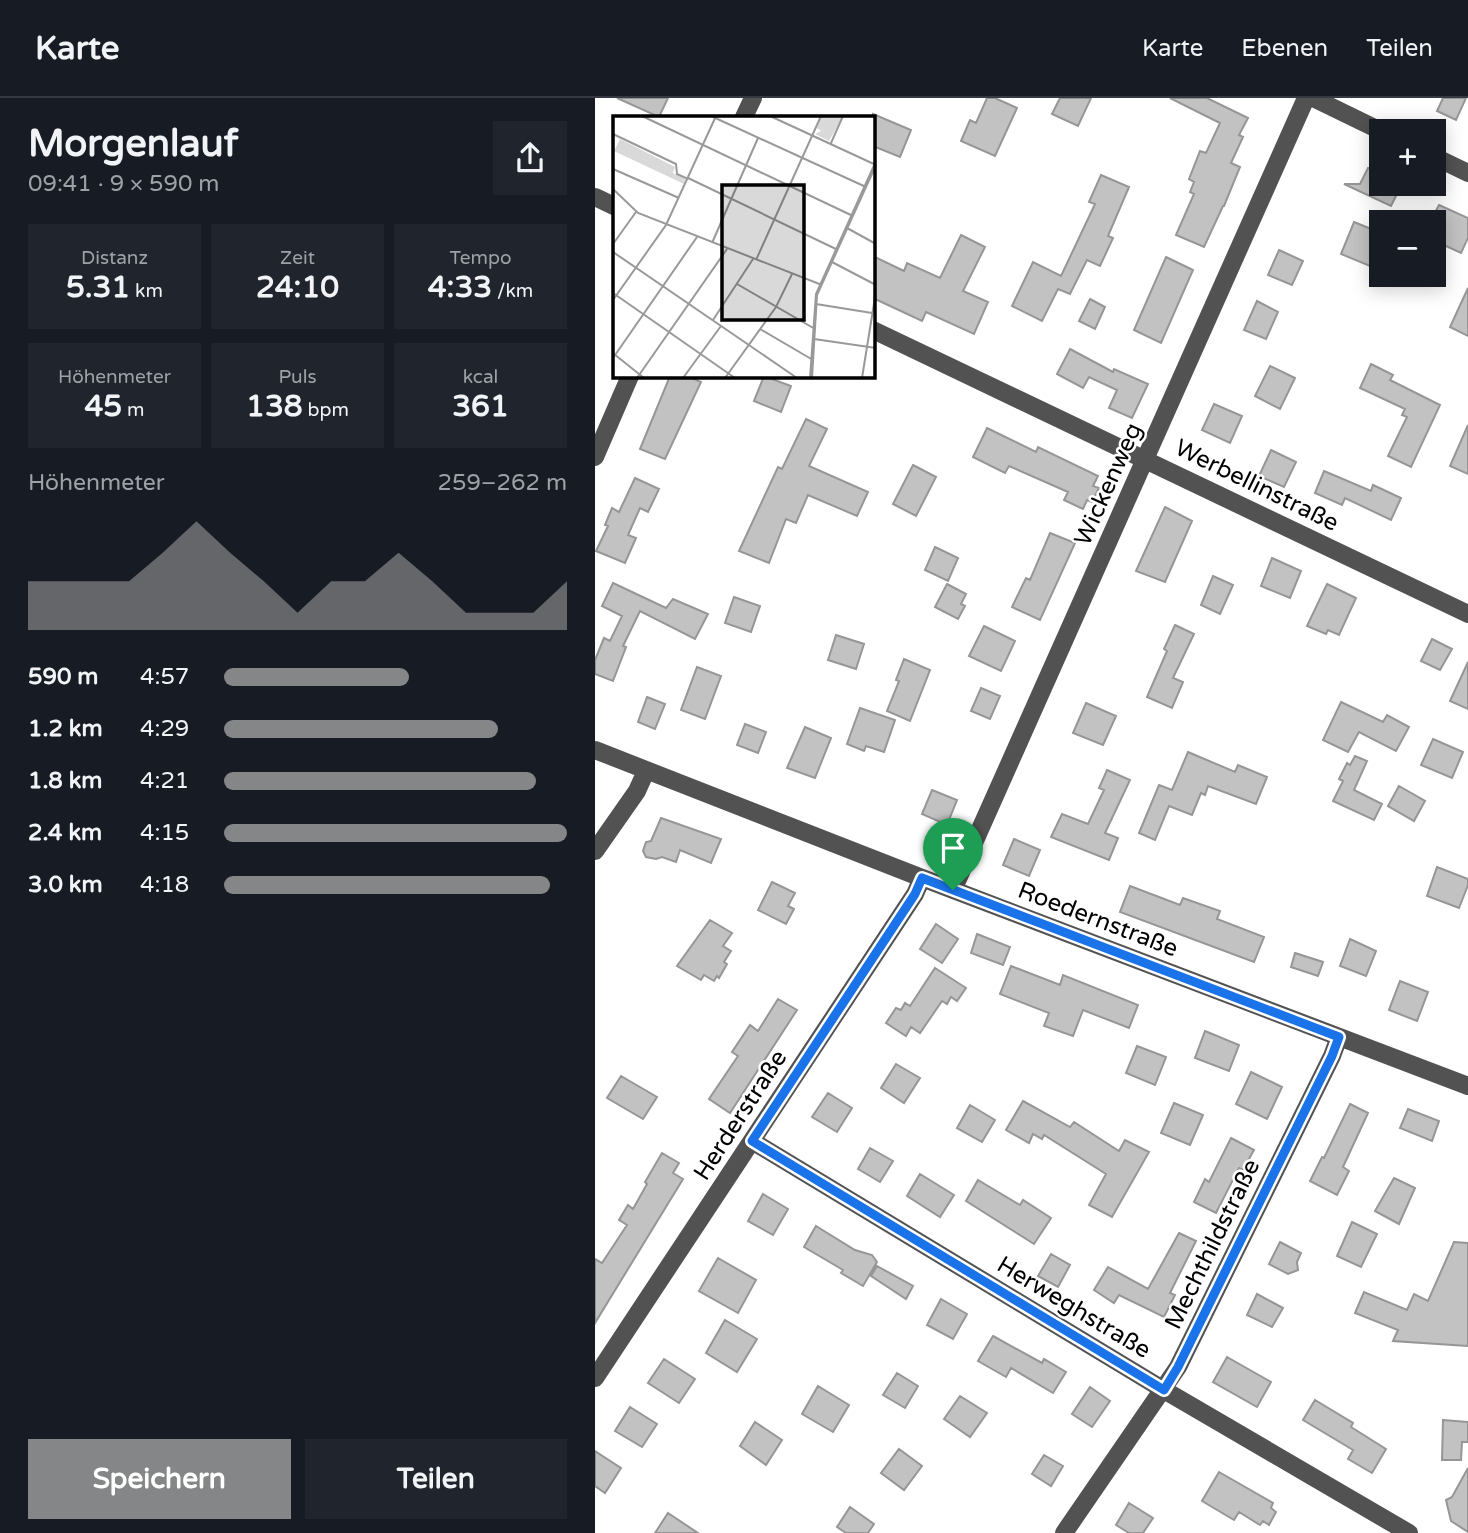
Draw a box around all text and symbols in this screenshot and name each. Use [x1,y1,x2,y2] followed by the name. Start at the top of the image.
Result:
[35,29,119,68] text: Karte
[1142,34,1203,63] text: Karte
[1241,34,1328,63] text: Ebenen
[1366,34,1433,63] text: Teilen
[613,116,875,378] inset map
[1369,119,1446,287] map controls
[1369,119,1446,196] button: +
[28,121,238,167] text: Morgenlauf
[493,121,567,195] button: share
[28,170,219,198] text: 09:41 · 9 × 590 m
[1369,210,1446,287] button: −
[81,247,148,269] text: Distanz
[280,247,315,269] text: Zeit
[449,247,512,269] text: Tempo
[66,269,130,306] text: 5.31
[256,269,339,306] text: 24:10
[428,269,492,306] text: 4:33
[130,280,163,302] text: km
[492,280,533,302] text: /km
[58,366,171,388] text: Höhenmeter
[278,366,317,388] text: Puls
[463,366,498,388] text: kcal
[84,388,122,425] text: 45
[246,388,303,425] text: 138
[452,388,509,425] text: 361
[122,399,145,421] text: m
[303,399,349,421] text: bpm
[1069,418,1148,550] street label: Wickenweg
[1170,433,1343,538] street label: Werbellinstraße
[28,469,165,497] text: Höhenmeter
[438,469,567,497] text: 259–262 m
[28,663,98,691] text: 590 m
[140,663,189,691] text: 4:57
[28,715,103,743] text: 1.2 km
[140,715,189,743] text: 4:29
[28,767,102,795] text: 1.8 km
[140,767,189,795] text: 4:21
[923,818,983,890] pin
[28,819,102,847] text: 2.4 km
[140,819,189,847] text: 4:15
[934,829,972,867] icon: arrive
[28,871,103,899] text: 3.0 km
[140,871,189,899] text: 4:18
[1014,876,1182,963] street label: Roedernstraße
[688,1045,793,1186] street label: Herderstraße
[1159,1154,1266,1334] street label: Mechthildstraße
[992,1250,1156,1365] street label: Herweghstraße
[28,1439,291,1519] button: Speichern
[305,1439,567,1519] button: Teilen

